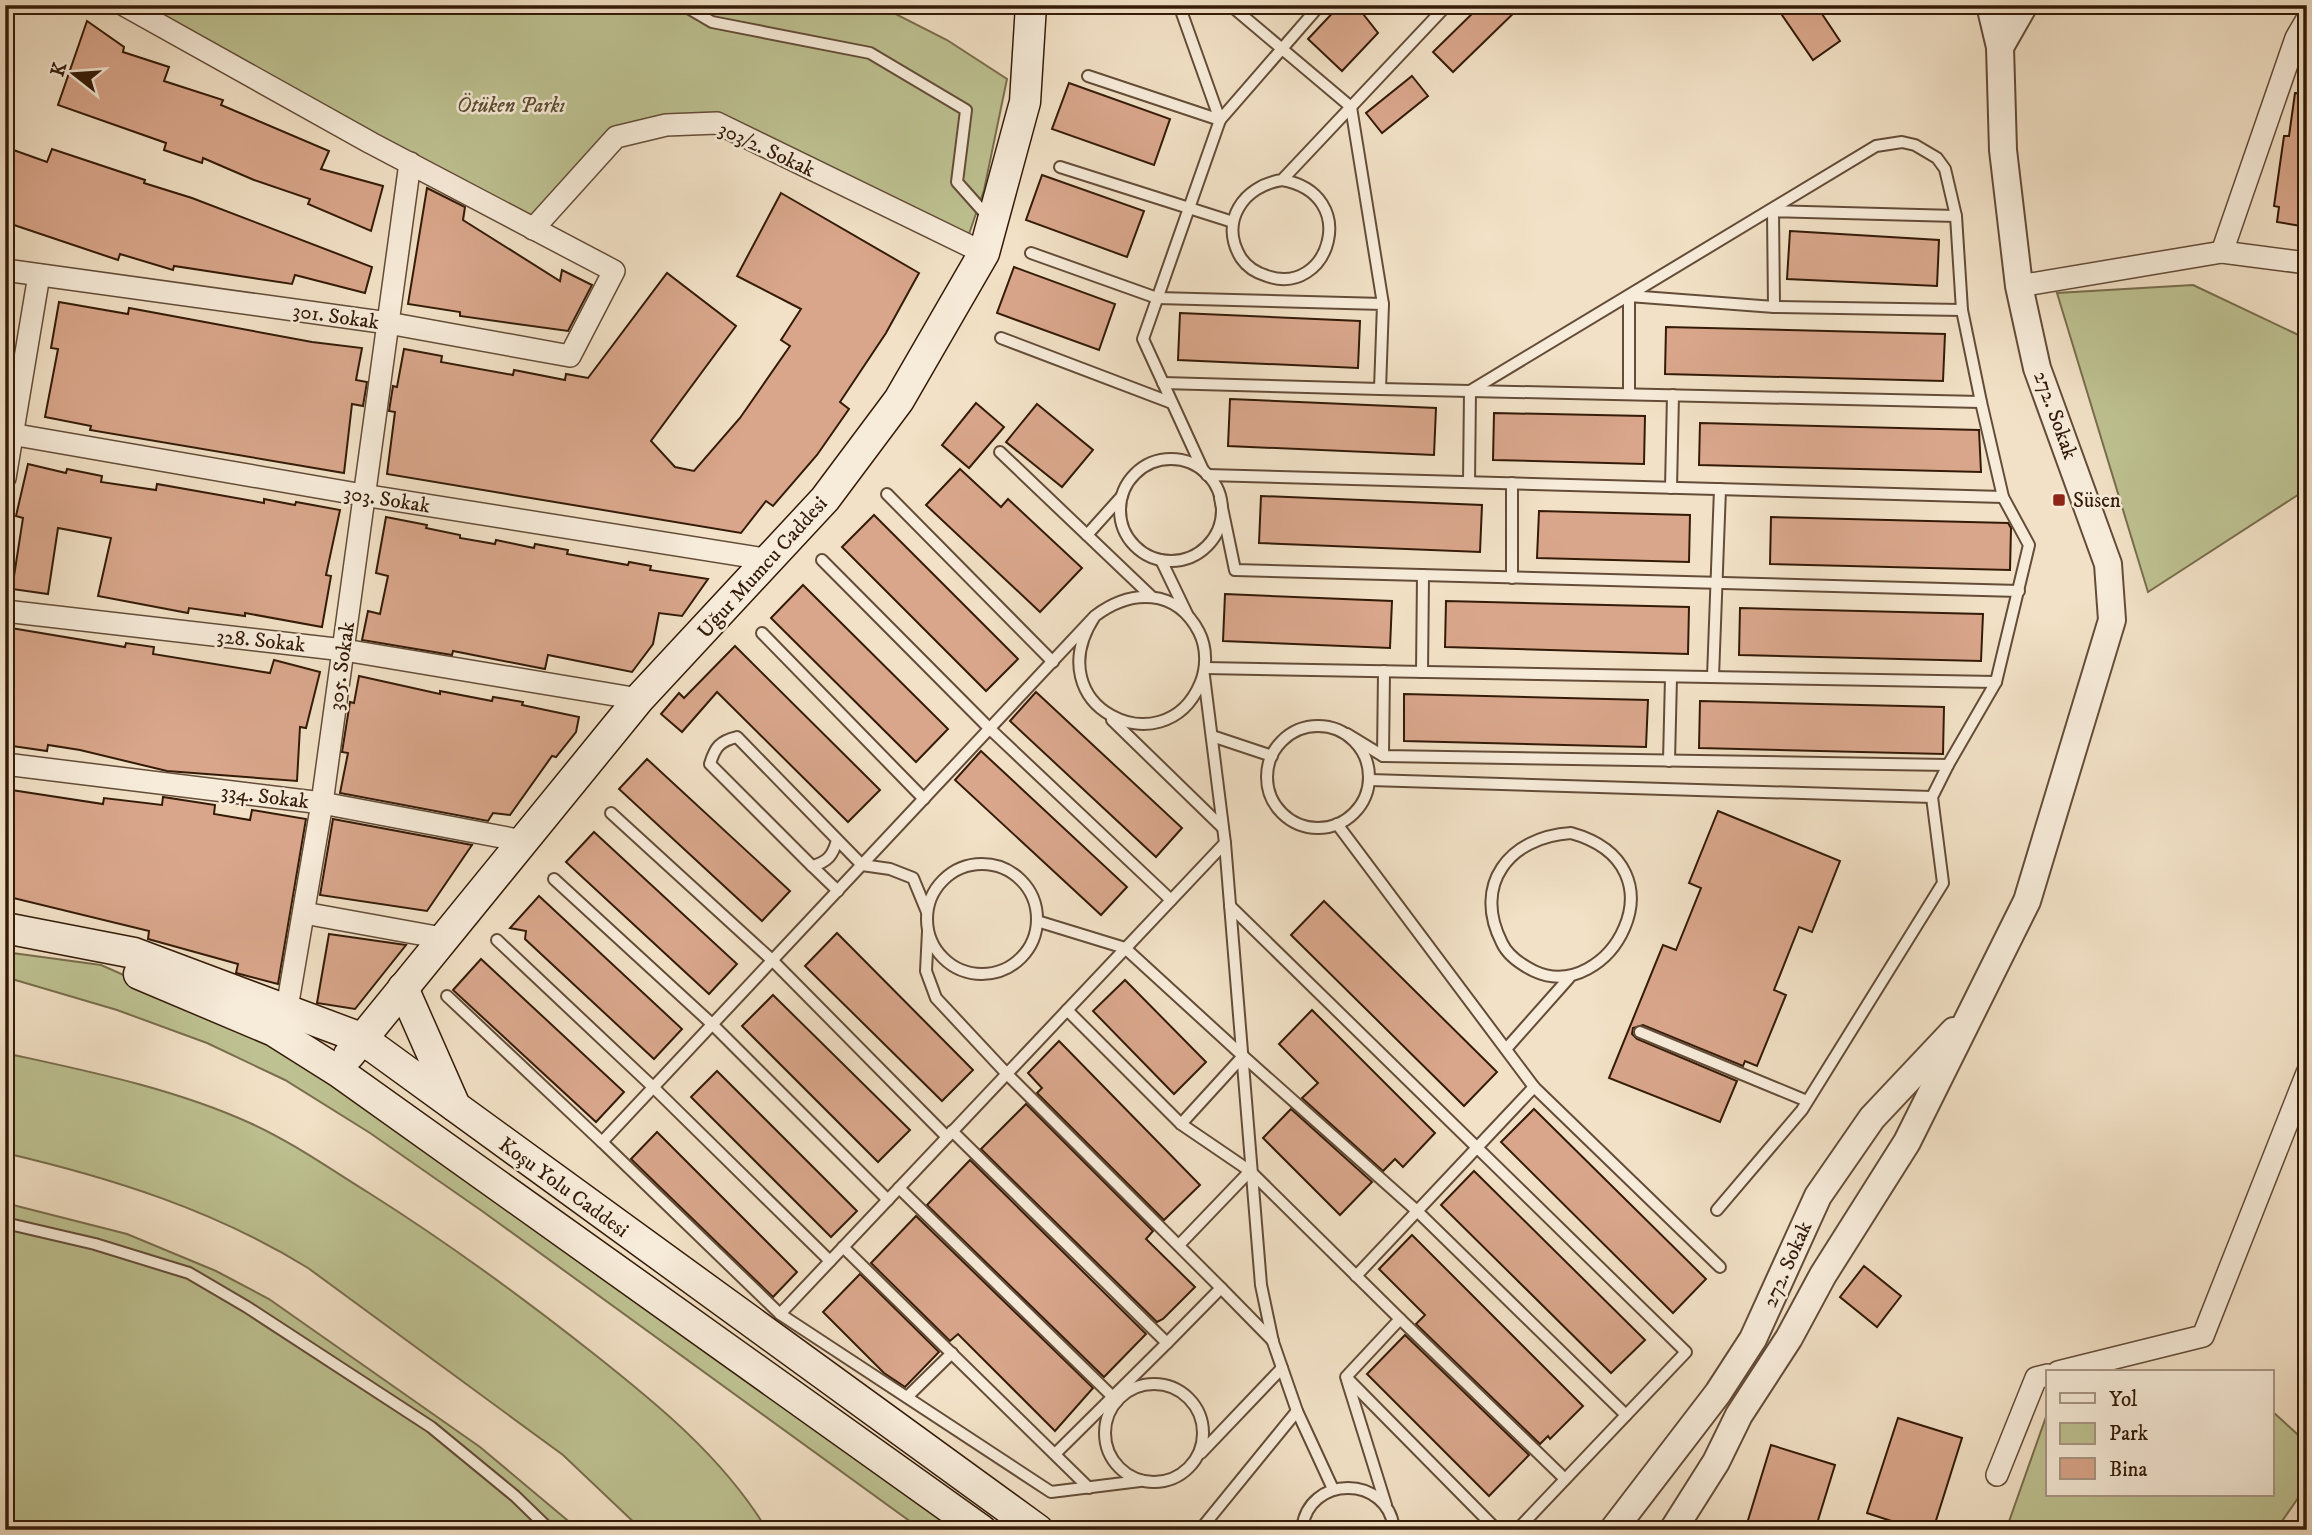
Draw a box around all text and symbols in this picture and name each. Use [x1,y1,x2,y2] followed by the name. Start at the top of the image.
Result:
[38,38,108,108] north arrow
[46,59,72,79] text: K
[457,92,566,119] park label: Ötüken Parkı
[714,116,820,184] street label: 303/2. Sokak
[291,298,381,336] street label: 301. Sokak
[2027,368,2083,464] street label: 272. Sokak
[342,480,433,520] street label: 303. Sokak
[2073,488,2121,514] place label: Süsen
[692,491,833,644] street label: Uğur Mumcu Caddesi
[2051,492,2067,508] marker: Süsen
[323,620,361,712] street label: 305. Sokak
[215,623,307,659] street label: 328. Sokak
[219,779,311,815] street label: 334. Sokak
[493,1132,633,1244] street label: Koşu Yolu Caddesi
[1757,1217,1819,1312] street label: 272. Sokak
[2046,1370,2274,1496] legend
[2109,1387,2138,1413] text: Yol
[2109,1421,2149,1447] text: Park
[2109,1457,2148,1483] text: Bina

